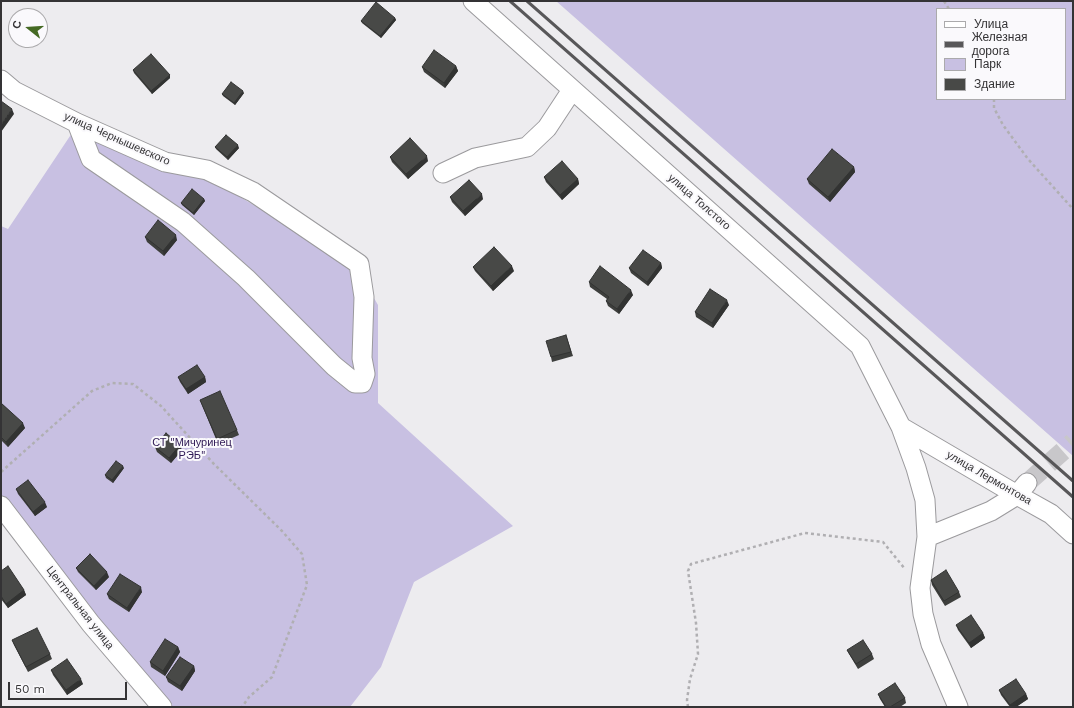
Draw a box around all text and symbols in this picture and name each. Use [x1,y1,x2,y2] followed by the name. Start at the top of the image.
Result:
[8,8,48,48] north arrow
[936,8,1066,100] legend
[974,17,1008,31] text: Улица
[10,19,24,30] text: С
[972,30,1028,58] text: Железная дорога
[974,57,1001,71] text: Парк
[974,77,1015,91] text: Здание
[62,110,172,168] street label: улица Чернышевского
[665,171,733,233] street label: улица Толстого
[152,436,232,462] park label: СТ "Мичуринец РЭБ"
[944,448,1034,508] street label: улица Лермонтова
[43,564,117,652] street label: Центральная улица
[10,674,129,700] scale bar
[15,682,45,696] text: 50 m

